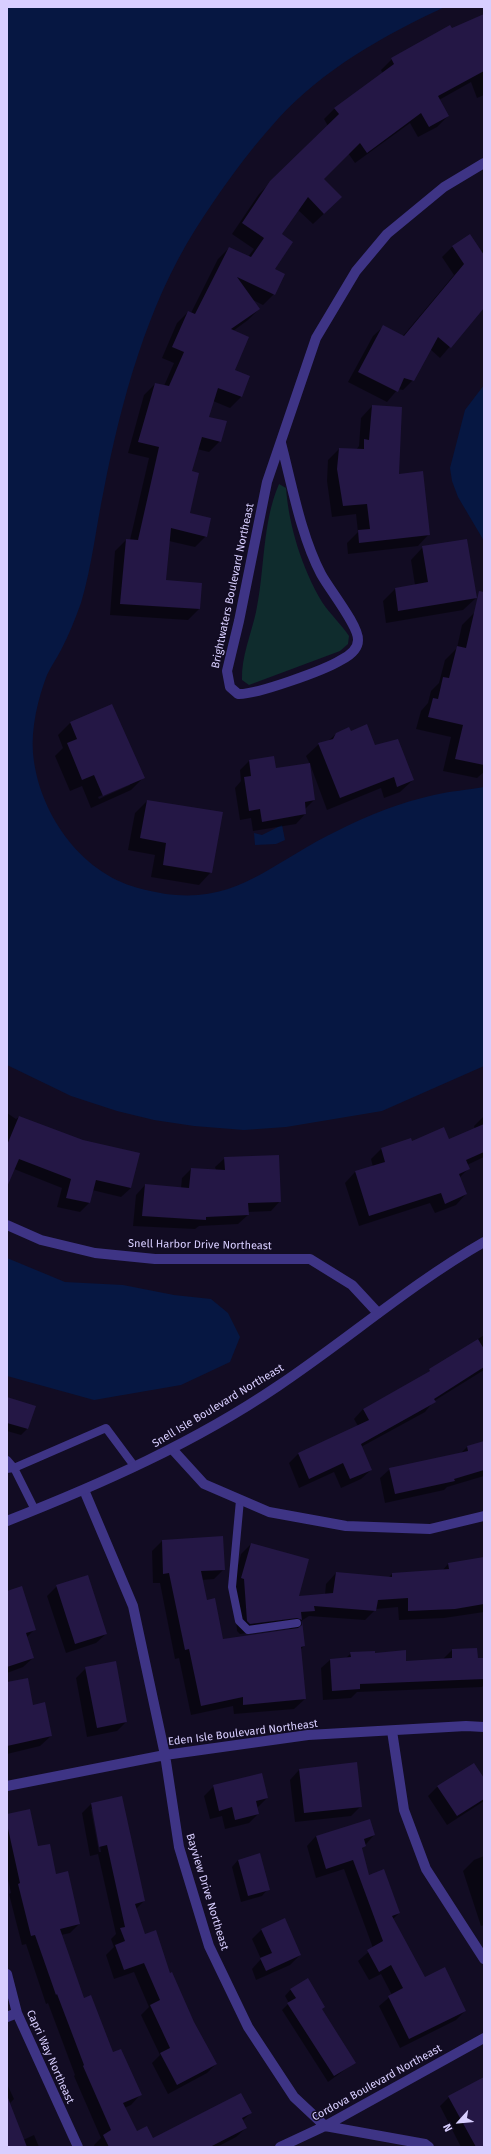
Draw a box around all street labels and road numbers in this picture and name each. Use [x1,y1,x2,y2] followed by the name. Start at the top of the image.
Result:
[209,502,257,670] street label: Brightwaters Boulevard Northeast
[128,1237,272,1253] street label: Snell Harbor Drive Northeast
[150,1361,286,1451] street label: Snell Isle Boulevard Northeast
[167,1717,319,1749] street label: Eden Isle Boulevard Northeast
[183,1832,231,1952] street label: Bayview Drive Northeast
[23,2008,77,2106] street label: Capri Way Northeast
[310,2042,444,2124] street label: Cordova Boulevard Northeast

